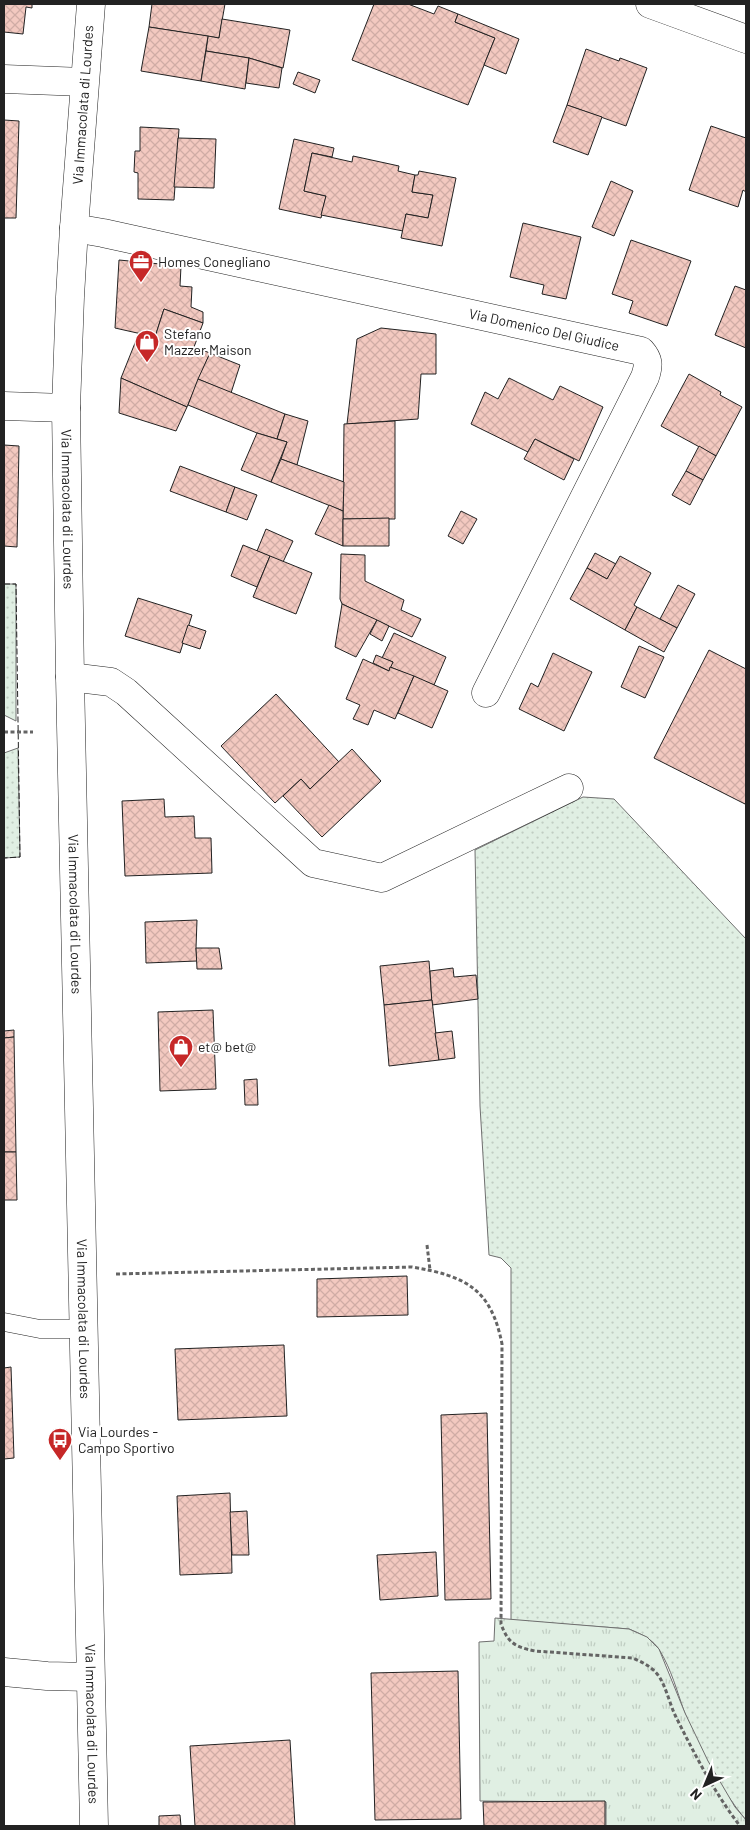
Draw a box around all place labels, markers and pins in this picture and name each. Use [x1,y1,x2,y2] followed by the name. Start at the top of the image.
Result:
[128,249,154,283] office icon: Homes Conegliano
[158,253,271,270] place label: Homes Conegliano
[164,325,252,358] place label: Stefano Mazzer Maison
[134,329,160,363] shop icon: Stefano Mazzer Maison
[168,1034,194,1068] shop icon: et@ bet@
[198,1038,256,1055] place label: et@ bet@
[78,1423,175,1456] place label: Via Lourdes - Campo Sportivo
[47,1427,73,1461] bus stop icon: Via Lourdes - Campo Sportivo

